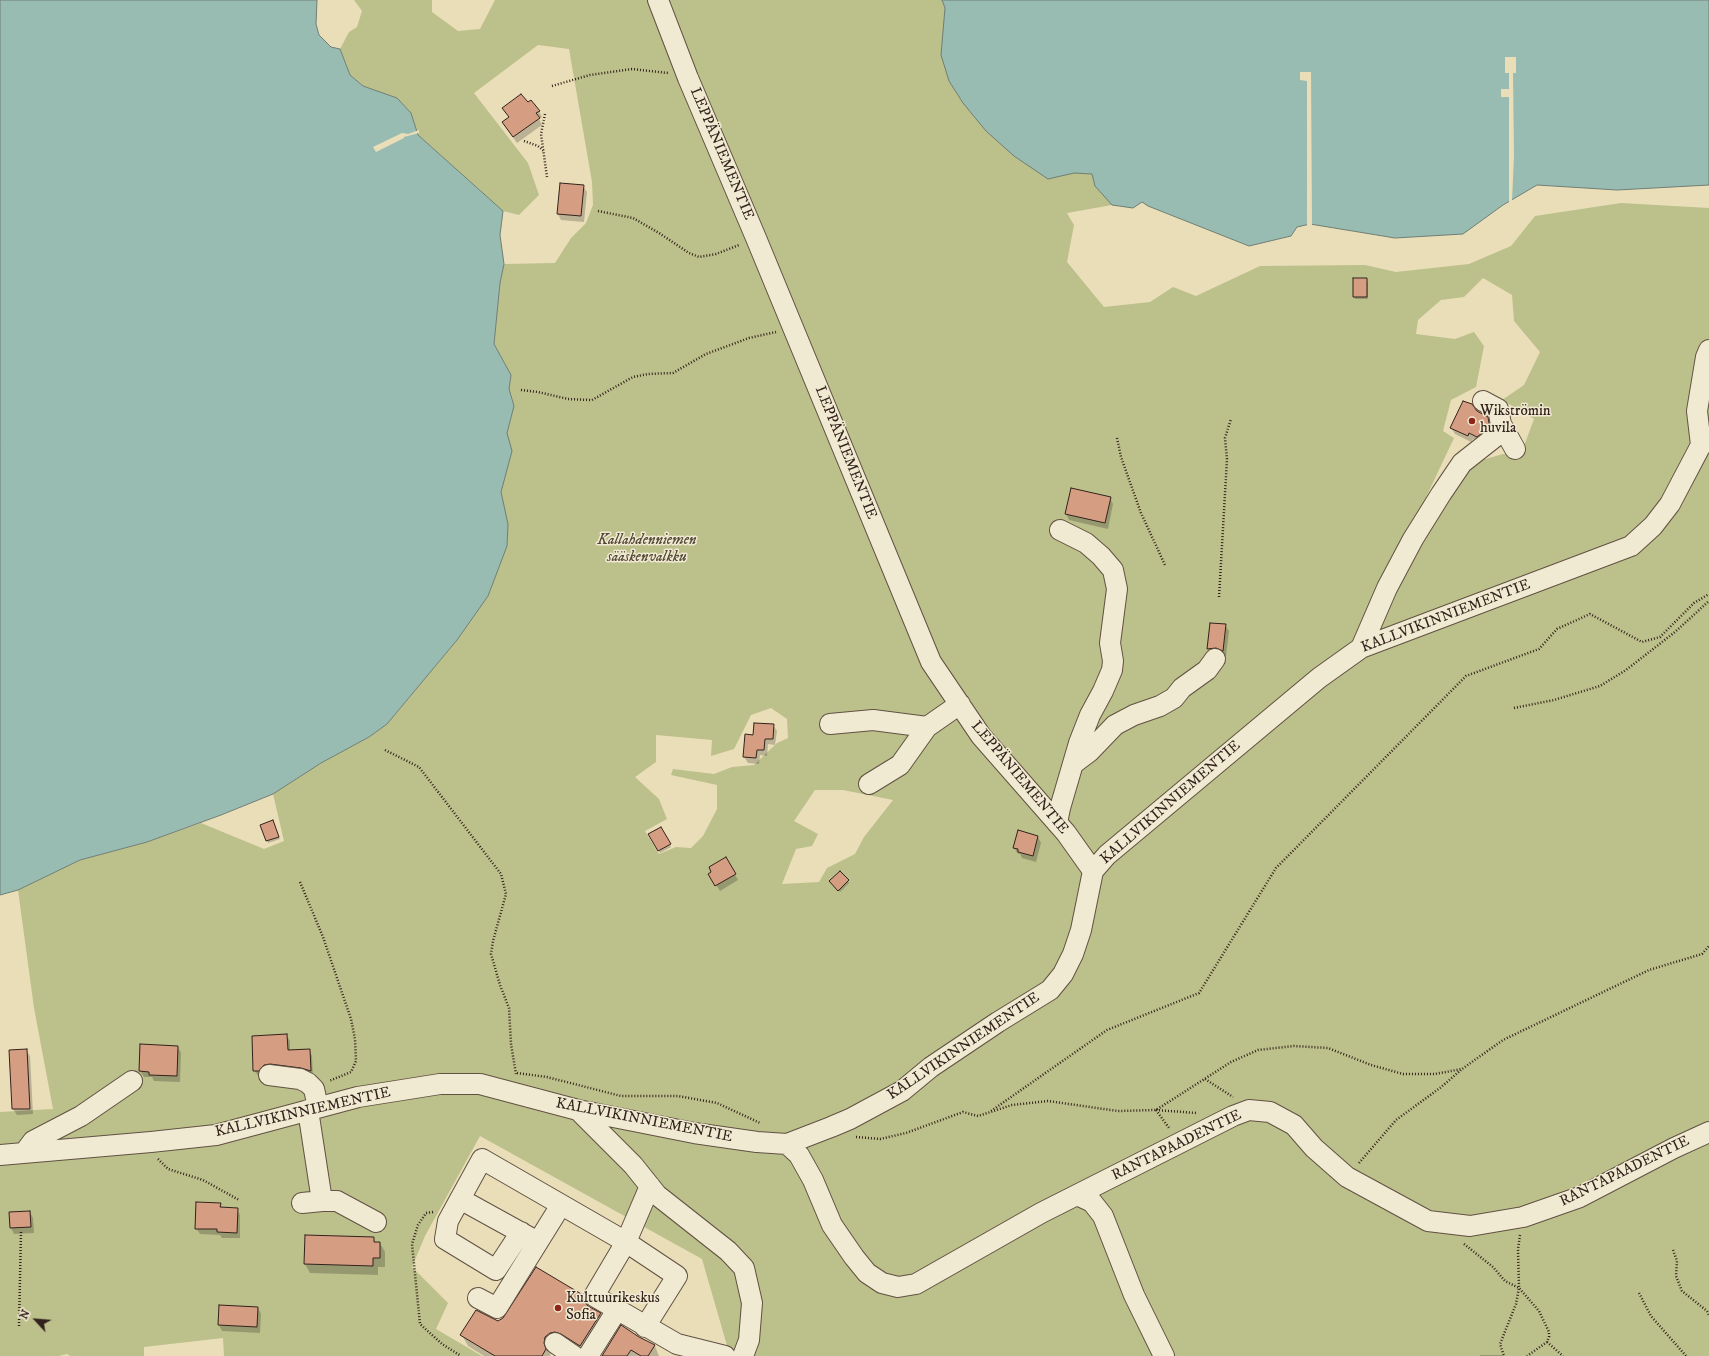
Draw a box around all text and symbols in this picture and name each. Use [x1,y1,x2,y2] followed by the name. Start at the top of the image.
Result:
[685,85,757,223] street label: LEPPÄNIEMENTIE
[810,384,880,522] street label: LEPPÄNIEMENTIE
[1480,403,1551,438] place label: Wikströmin huvila
[1467,416,1477,426] marker: Wikströmin huvila
[598,532,696,567] park label: Kallahdenniemen sääskenvalkku
[1359,576,1533,658] street label: KALLVIKINNIEMENTIE
[966,718,1072,838] street label: LEPPÄNIEMENTIE
[1097,737,1245,869] street label: KALLVIKINNIEMENTIE
[885,989,1043,1105] street label: KALLVIKINNIEMENTIE
[214,1084,392,1142] street label: KALLVIKINNIEMENTIE
[554,1095,734,1147] street label: KALLVIKINNIEMENTIE
[1109,1107,1245,1185] street label: RANTAPAADENTIE
[1557,1133,1693,1211] street label: RANTAPAADENTIE
[566,1290,660,1325] place label: Kulttuurikeskus Sofia
[16,1300,56,1340] north arrow
[553,1303,563,1313] marker: Kulttuurikeskus Sofia
[17,1308,33,1322] text: N

